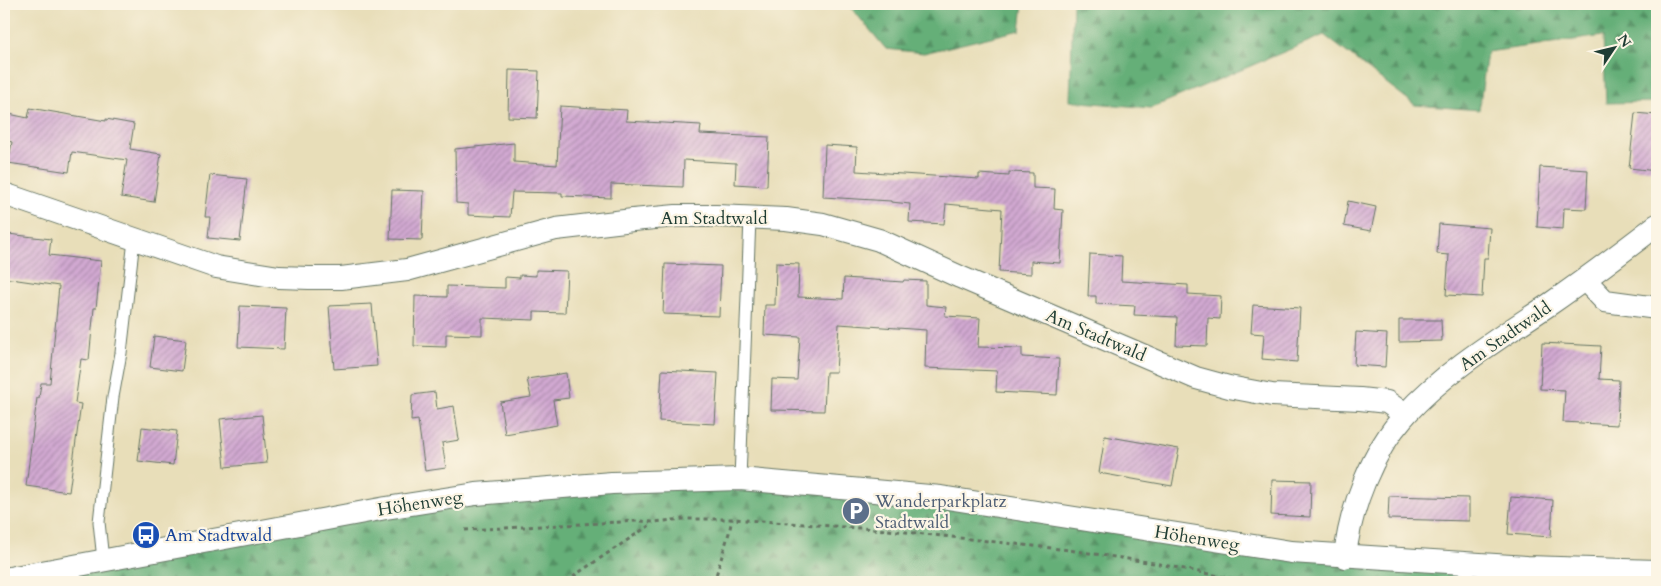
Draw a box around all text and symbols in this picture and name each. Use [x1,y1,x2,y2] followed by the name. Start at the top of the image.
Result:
[1588,22,1638,72] north arrow
[1613,30,1636,51] text: N
[661,206,768,231] street label: Am Stadtwald
[1454,295,1557,377] street label: Am Stadtwald
[1042,303,1150,368] street label: Am Stadtwald
[376,484,465,523] street label: Höhenweg
[874,489,1006,535] place label: Wanderparkplatz Stadtwald
[841,496,871,526] parking icon: Wanderparkplatz Stadtwald
[1153,519,1242,558] street label: Höhenweg
[131,520,161,550] bus stop icon: Am Stadtwald
[165,523,272,548] place label: Am Stadtwald

